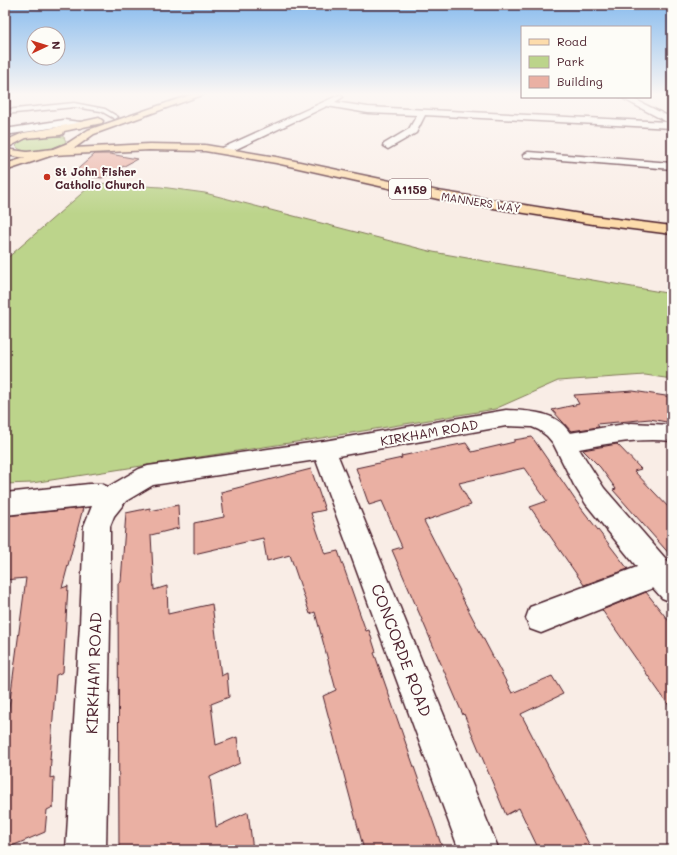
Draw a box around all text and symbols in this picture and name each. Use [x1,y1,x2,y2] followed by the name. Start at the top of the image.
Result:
[26,26,66,66] north arrow
[521,26,651,98] legend
[557,33,587,49] text: Road
[49,41,64,50] text: N
[557,53,584,69] text: Park
[557,73,603,89] text: Building
[55,164,145,192] place label: St John Fisher Catholic Church
[42,172,52,182] marker: St John Fisher Catholic Church
[389,179,431,199] road number: A1159
[440,188,522,216] street label: MANNERS WAY
[379,415,479,449] street label: KIRKHAM ROAD
[367,581,437,719] street label: CONCORDE ROAD
[80,612,106,734] street label: KIRKHAM ROAD

